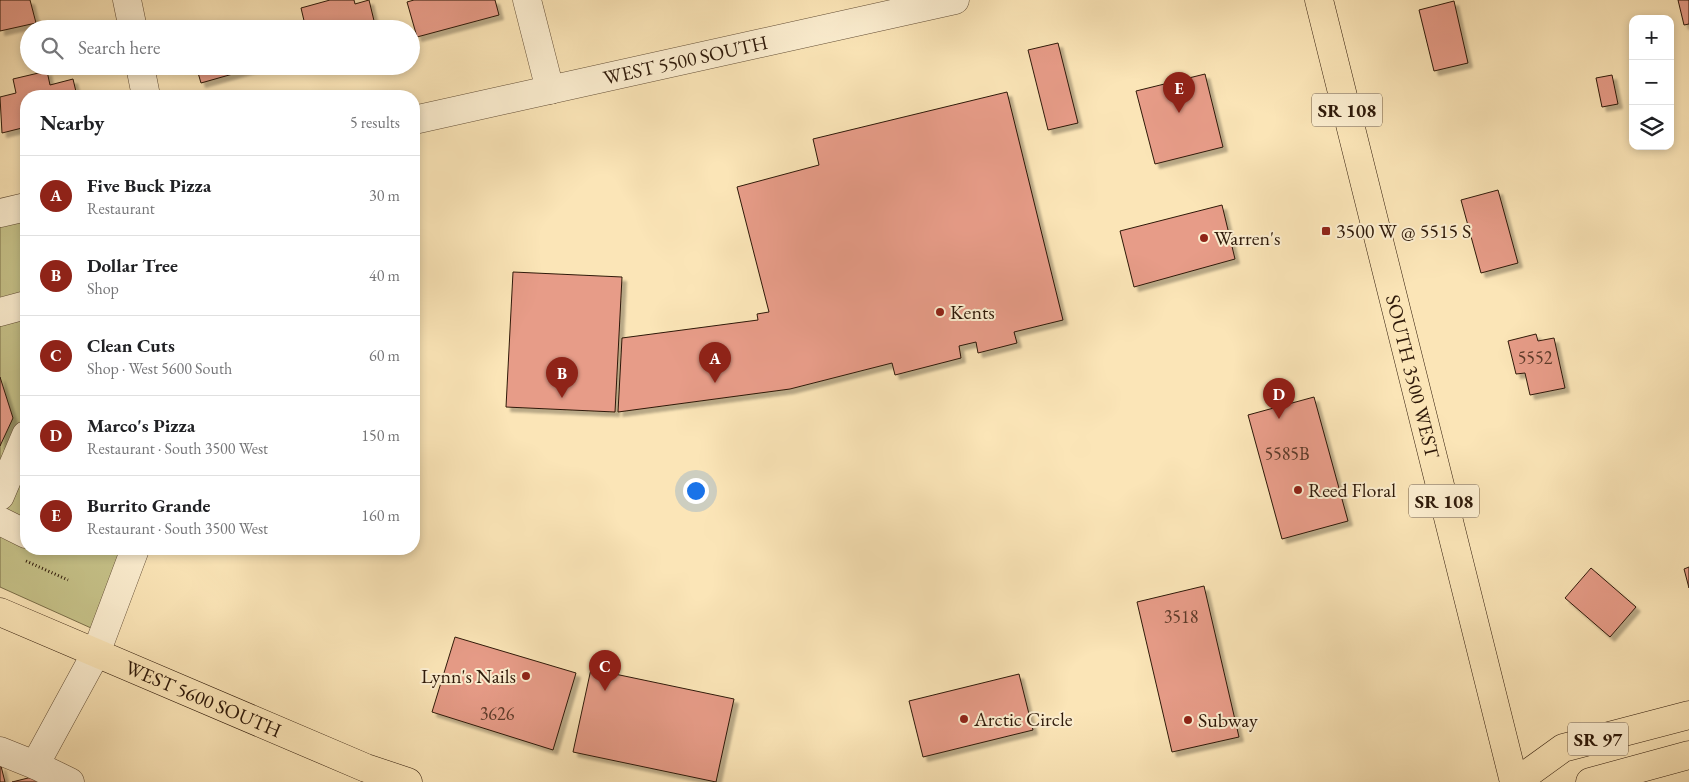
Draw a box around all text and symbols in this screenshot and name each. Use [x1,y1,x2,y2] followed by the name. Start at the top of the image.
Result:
[1629,15,1674,150] map controls
[1629,15,1674,60] button: +
[20,20,420,75] search box
[601,29,770,91] street label: WEST 5500 SOUTH
[38,34,66,62] icon: search
[78,35,160,60] text: Search here
[1629,60,1674,105] button: −
[1163,72,1195,113] pin: E
[1312,94,1382,126] road number: SR 108
[1629,105,1674,150] button: layers
[40,109,104,136] text: Nearby
[350,112,400,133] text: 5 results
[87,173,211,198] text: Five Buck Pizza
[50,185,62,206] text: A
[369,185,400,206] text: 30 m
[87,198,155,219] text: Restaurant
[1336,218,1471,244] place label: 3500 W @ 5515 S
[1214,225,1280,251] place label: Warren's
[1320,225,1332,237] marker: 3500 W @ 5515 S
[1198,232,1210,244] marker: Warren's
[87,253,178,278] text: Dollar Tree
[51,265,61,286] text: B
[369,265,400,286] text: 40 m
[87,278,119,299] text: Shop
[1380,292,1446,462] street label: SOUTH 3500 WEST
[950,299,995,325] place label: Kents
[934,306,946,318] marker: Kents
[87,333,175,358] text: Clean Cuts
[699,342,731,383] pin: A
[50,345,62,366] text: C
[369,345,400,366] text: 60 m
[1518,346,1553,369] house number: 5552
[546,357,578,398] pin: B
[87,358,232,379] text: Shop · West 5600 South
[1263,378,1295,419] pin: D
[87,413,195,438] text: Marco's Pizza
[50,425,62,446] text: D
[361,425,400,446] text: 150 m
[87,438,268,459] text: Restaurant · South 3500 West
[1264,442,1310,465] house number: 5585B
[1308,477,1396,503] place label: Reed Floral
[683,478,709,504] your location
[1292,484,1304,496] marker: Reed Floral
[1409,484,1479,518] road number: SR 108
[87,493,210,518] text: Burrito Grande
[51,505,61,526] text: E
[361,505,400,526] text: 160 m
[87,518,268,539] text: Restaurant · South 3500 West
[1164,605,1198,628] house number: 3518
[589,650,621,691] pin: C
[121,654,286,743] street label: WEST 5600 SOUTH
[421,663,516,689] place label: Lynn's Nails
[520,670,532,682] marker: Lynn's Nails
[480,702,515,725] house number: 3626
[973,706,1073,732] place label: Arctic Circle
[1198,707,1258,733] place label: Subway
[958,713,970,725] marker: Arctic Circle
[1182,714,1194,726] marker: Subway
[1568,722,1628,756] road number: SR 97

